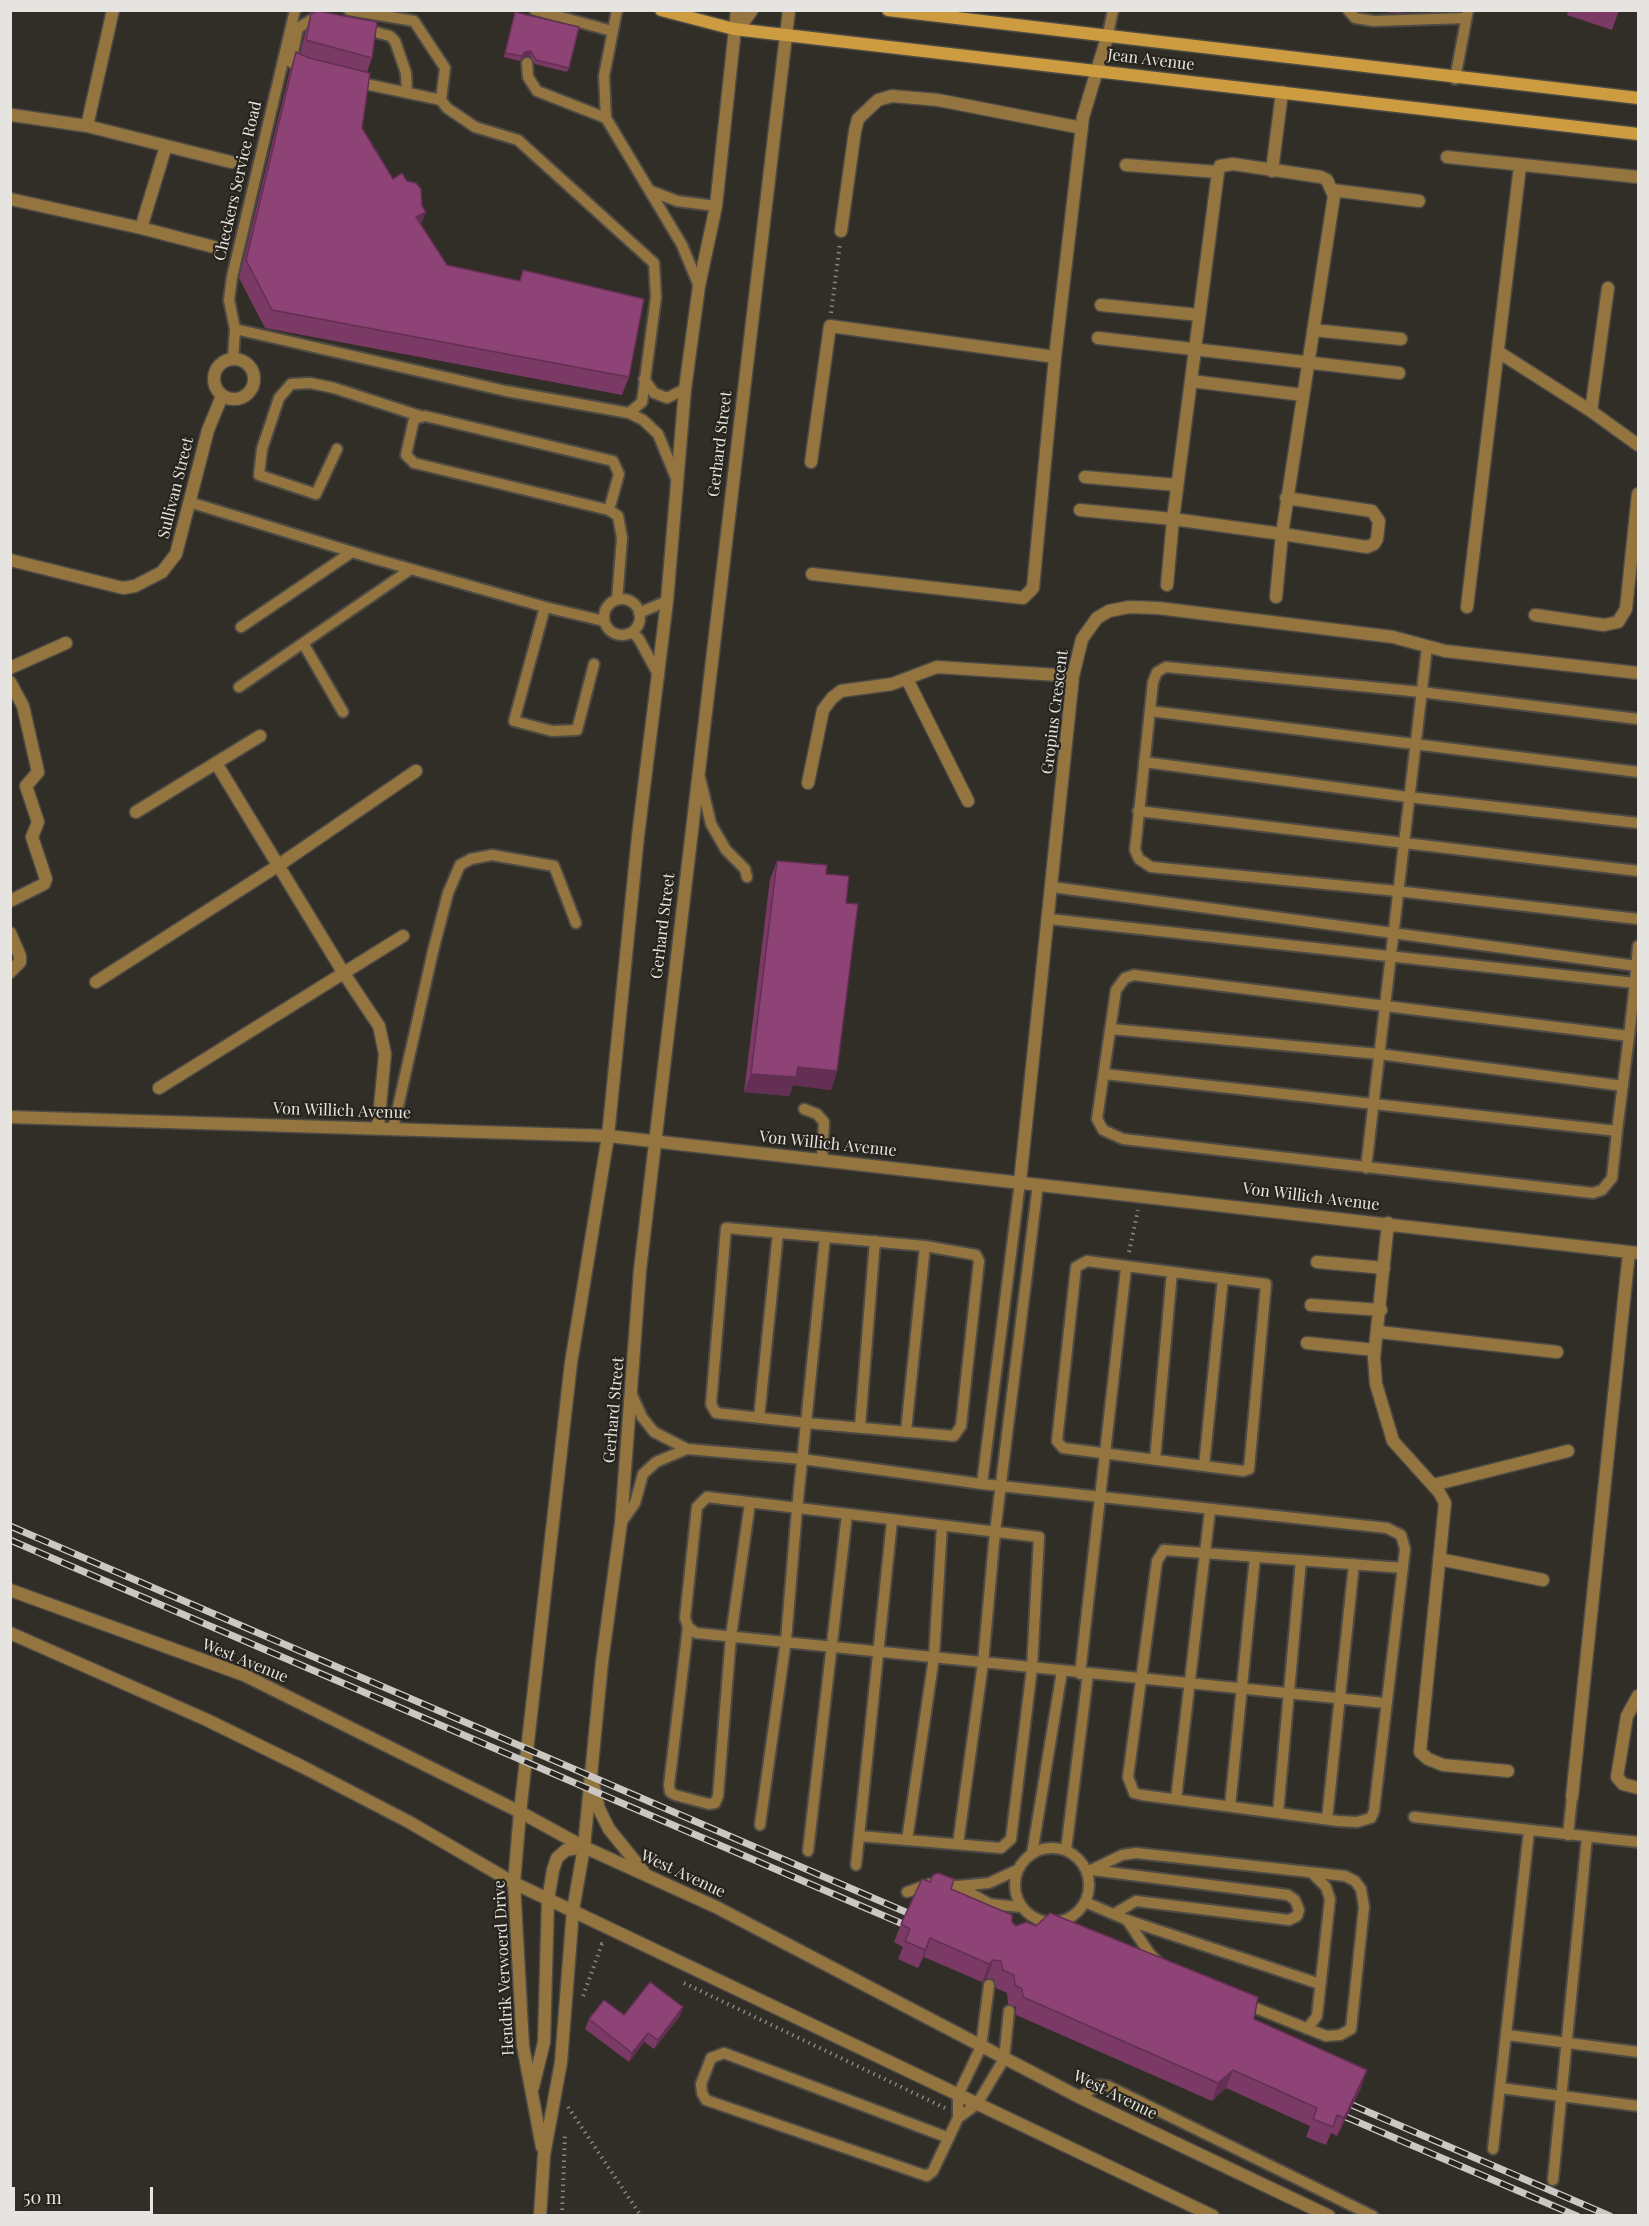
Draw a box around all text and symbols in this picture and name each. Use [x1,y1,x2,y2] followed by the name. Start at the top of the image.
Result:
[1106,45,1196,75] street label: Jean Avenue
[210,99,266,263] street label: Checkers Service Road
[704,390,736,498] street label: Gerhard Street
[154,435,198,541] street label: Sullivan Street
[1038,649,1072,775] street label: Gropius Crescent
[647,872,679,980] street label: Gerhard Street
[273,1099,411,1123] street label: Von Willich Avenue
[758,1127,898,1161] street label: Von Willich Avenue
[1241,1179,1381,1215] street label: Von Willich Avenue
[600,1356,628,1464] street label: Gerhard Street
[199,1635,291,1687] street label: West Avenue
[638,1846,728,1902] street label: West Avenue
[490,1880,518,2056] street label: Hendrik Verwoerd Drive
[1070,2066,1160,2124] street label: West Avenue
[15,2175,156,2213] scale bar
[23,2185,62,2209] text: 50 m

